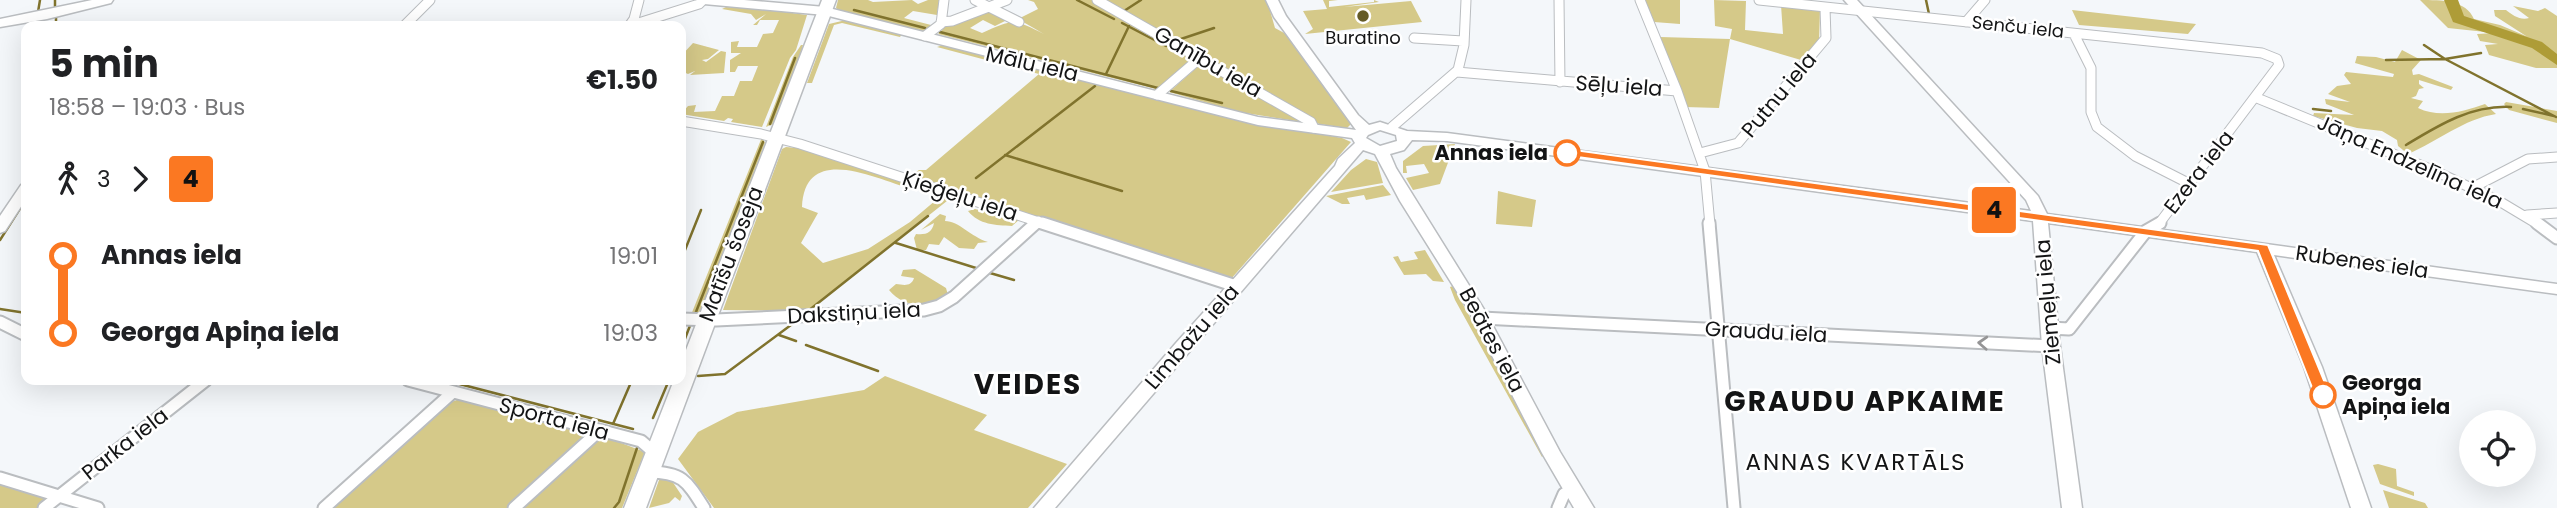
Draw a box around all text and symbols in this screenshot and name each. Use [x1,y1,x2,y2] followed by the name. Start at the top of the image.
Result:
[1355,8,1371,24] marker: Buratino
[1971,9,2065,44] street label: Senču iela
[1149,19,1267,104] street label: Ganību iela
[1325,25,1401,50] place label: Buratino
[49,37,159,90] text: 5 min
[983,39,1081,88] street label: Mālu iela
[1734,46,1823,144] street label: Putnu iela
[586,62,658,98] text: €1.50
[1575,68,1663,103] street label: Sēļu iela
[49,91,245,123] text: 18:58 – 19:03 · Bus
[2313,107,2508,216] street label: Jāņa Endzelīna iela
[2157,124,2240,219] street label: Ezera iela
[1434,138,1548,167] place label: Annas iela
[1554,140,1580,166] marker: Annas iela
[49,160,87,198] icon: walk
[121,160,159,198] icon: forward
[183,162,199,195] text: 4
[97,163,111,195] text: 3
[899,163,1022,228] street label: Ķieģeļu iela
[691,182,770,326] street label: Matīšu šoseja
[1971,187,2017,233] line badge: 4
[1986,193,2002,226] text: 4
[101,237,242,273] text: Annas iela
[2028,238,2067,366] street label: Ziemeļu iela
[2294,238,2430,285] street label: Rubenes iela
[609,240,658,272] text: 19:01
[1138,278,1245,395] street label: Limbažu iela
[1453,282,1532,397] street label: Beātes iela
[786,295,921,330] street label: Dakstiņu iela
[101,314,340,350] text: Georga Apiņa iela
[1704,314,1828,349] street label: Graudu iela
[603,317,658,349] text: 19:03
[1978,335,1989,350] one-way arrow
[974,365,1082,404] district label: VEIDES
[2342,368,2450,421] place label: Georga Apiņa iela
[1724,382,2006,421] district label: GRAUDU APKAIME
[2310,382,2336,408] marker: Georga Apiņa iela
[496,390,612,447] street label: Sporta iela
[75,401,174,487] street label: Parka iela
[2459,410,2536,487] map controls
[2459,410,2536,487] button: locate
[1745,446,1967,478] district label: ANNAS KVARTĀLS

